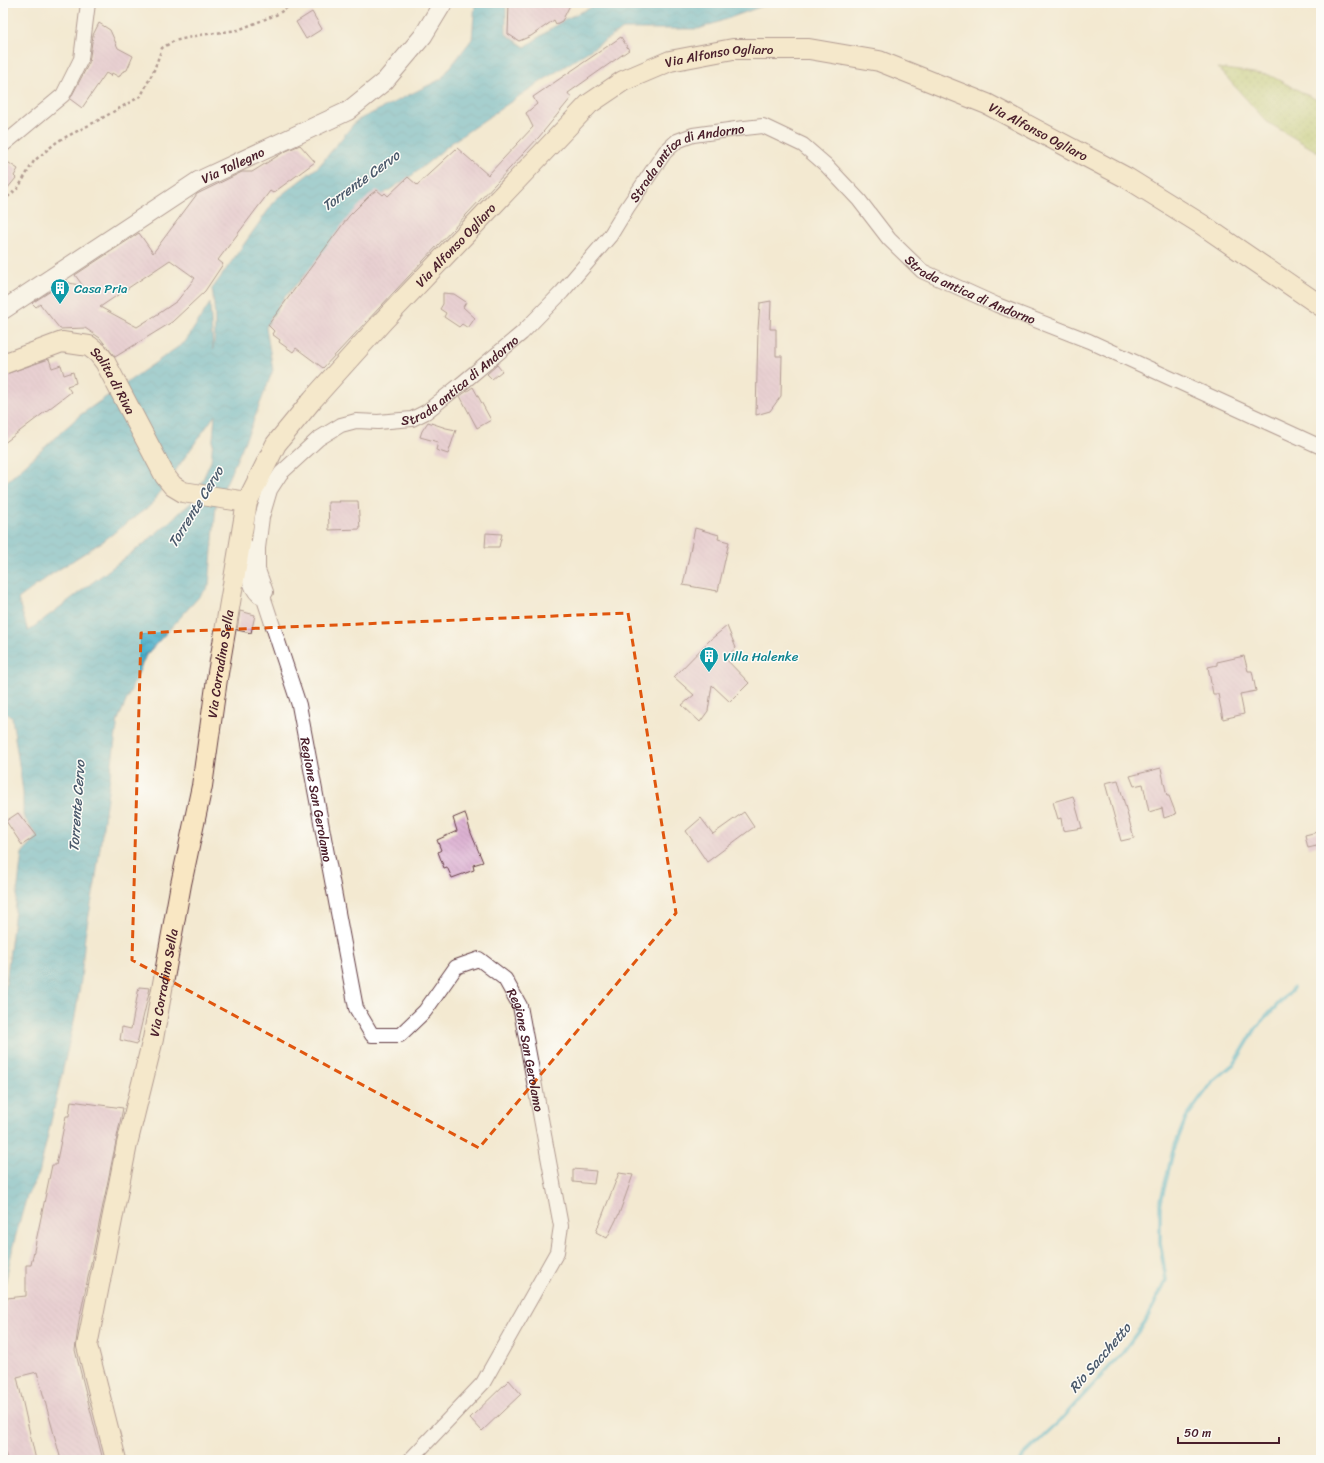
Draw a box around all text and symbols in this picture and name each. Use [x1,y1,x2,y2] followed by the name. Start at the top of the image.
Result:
[661,38,774,74] street label: Via Alfonso Ogliaro
[985,96,1093,167] street label: Via Alfonso Ogliaro
[623,117,746,207] street label: Strada antica di Andorno
[197,140,269,190] street label: Via Tollegno
[317,143,406,218] water label: Torrente Cervo
[409,197,502,292] street label: Via Alfonso Ogliaro
[899,249,1040,331] street label: Strada antica di Andorno
[49,277,71,305] building icon: Casa Pria
[74,277,128,300] place label: Casa Pria
[400,329,524,431] street label: Strada antica di Andorno
[86,340,142,419] street label: Salita di Riva
[161,461,231,553] water label: Torrente Cervo
[200,608,240,719] street label: Via Corradino Sella
[698,645,720,673] building icon: Villa Halenke
[723,645,799,668] place label: Villa Halenke
[294,735,340,864] street label: Regione San Gerolamo
[61,758,93,853] water label: Torrente Cervo
[142,926,184,1038] street label: Via Corradino Sella
[501,984,551,1114] street label: Regione San Gerolamo
[1062,1317,1138,1399] water label: Rio Sacchetto
[1178,1419,1279,1445] scale bar
[1184,1422,1211,1444] text: 50 m

